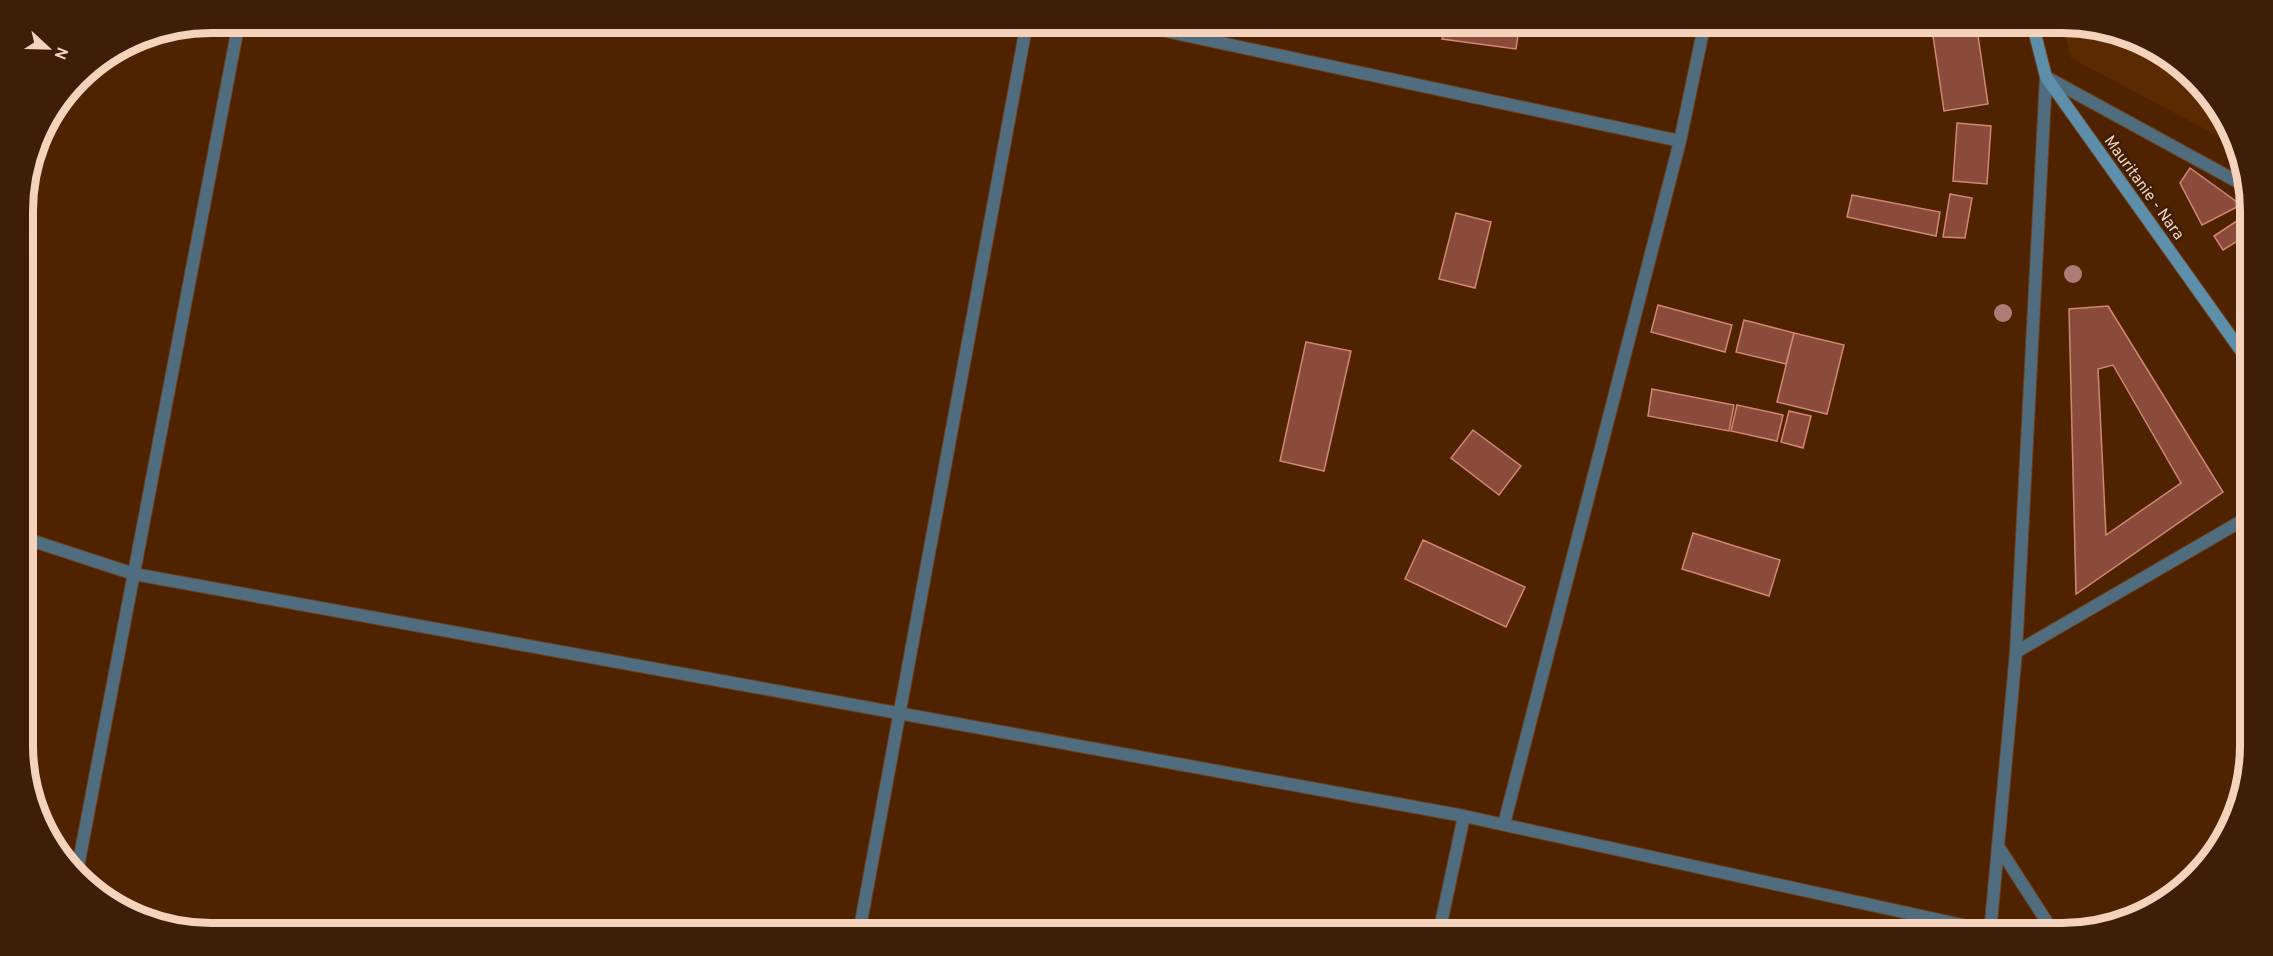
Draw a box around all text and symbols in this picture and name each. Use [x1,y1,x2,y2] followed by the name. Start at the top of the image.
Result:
[18,18,78,78] north arrow
[49,44,71,62] text: N
[2099,132,2188,244] street label: Mauritanie - Nara

